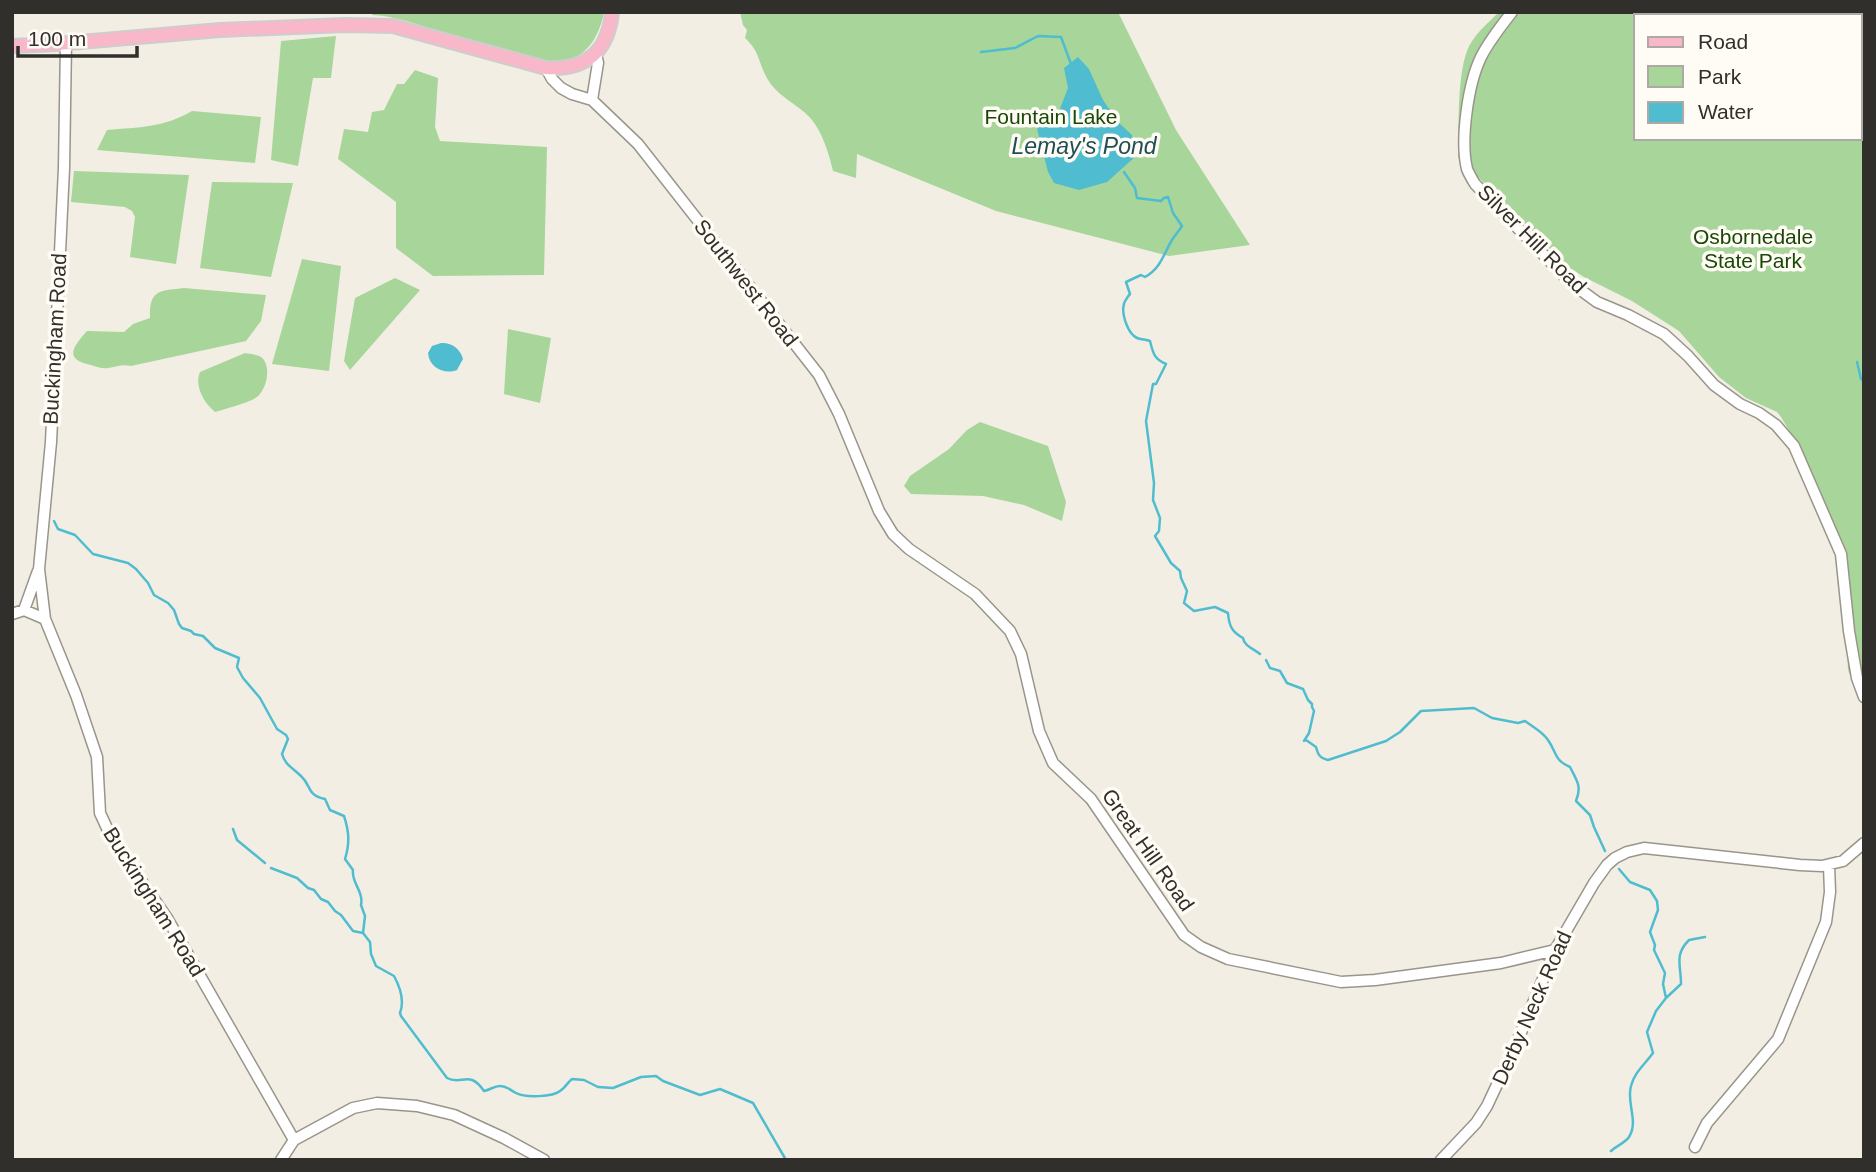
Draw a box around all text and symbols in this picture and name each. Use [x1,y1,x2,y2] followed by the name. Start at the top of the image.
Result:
[18,14,136,58] scale bar
[1634,14,1862,140] legend
[28,27,86,50] text: 100 m
[1698,30,1748,53] text: Road
[1698,65,1742,88] text: Park
[1698,100,1753,123] text: Water
[984,105,1118,128] park label: Fountain Lake
[1011,133,1158,159] water label: Lemay's Pond
[1473,180,1591,298] street label: Silver Hill Road
[690,215,803,350] street label: Southwest Road
[1693,225,1813,272] park label: Osbornedale State Park
[39,253,70,425] street label: Buckingham Road
[1098,784,1199,915] street label: Great Hill Road
[99,823,210,981] street label: Buckingham Road
[1487,927,1576,1088] street label: Derby Neck Road

